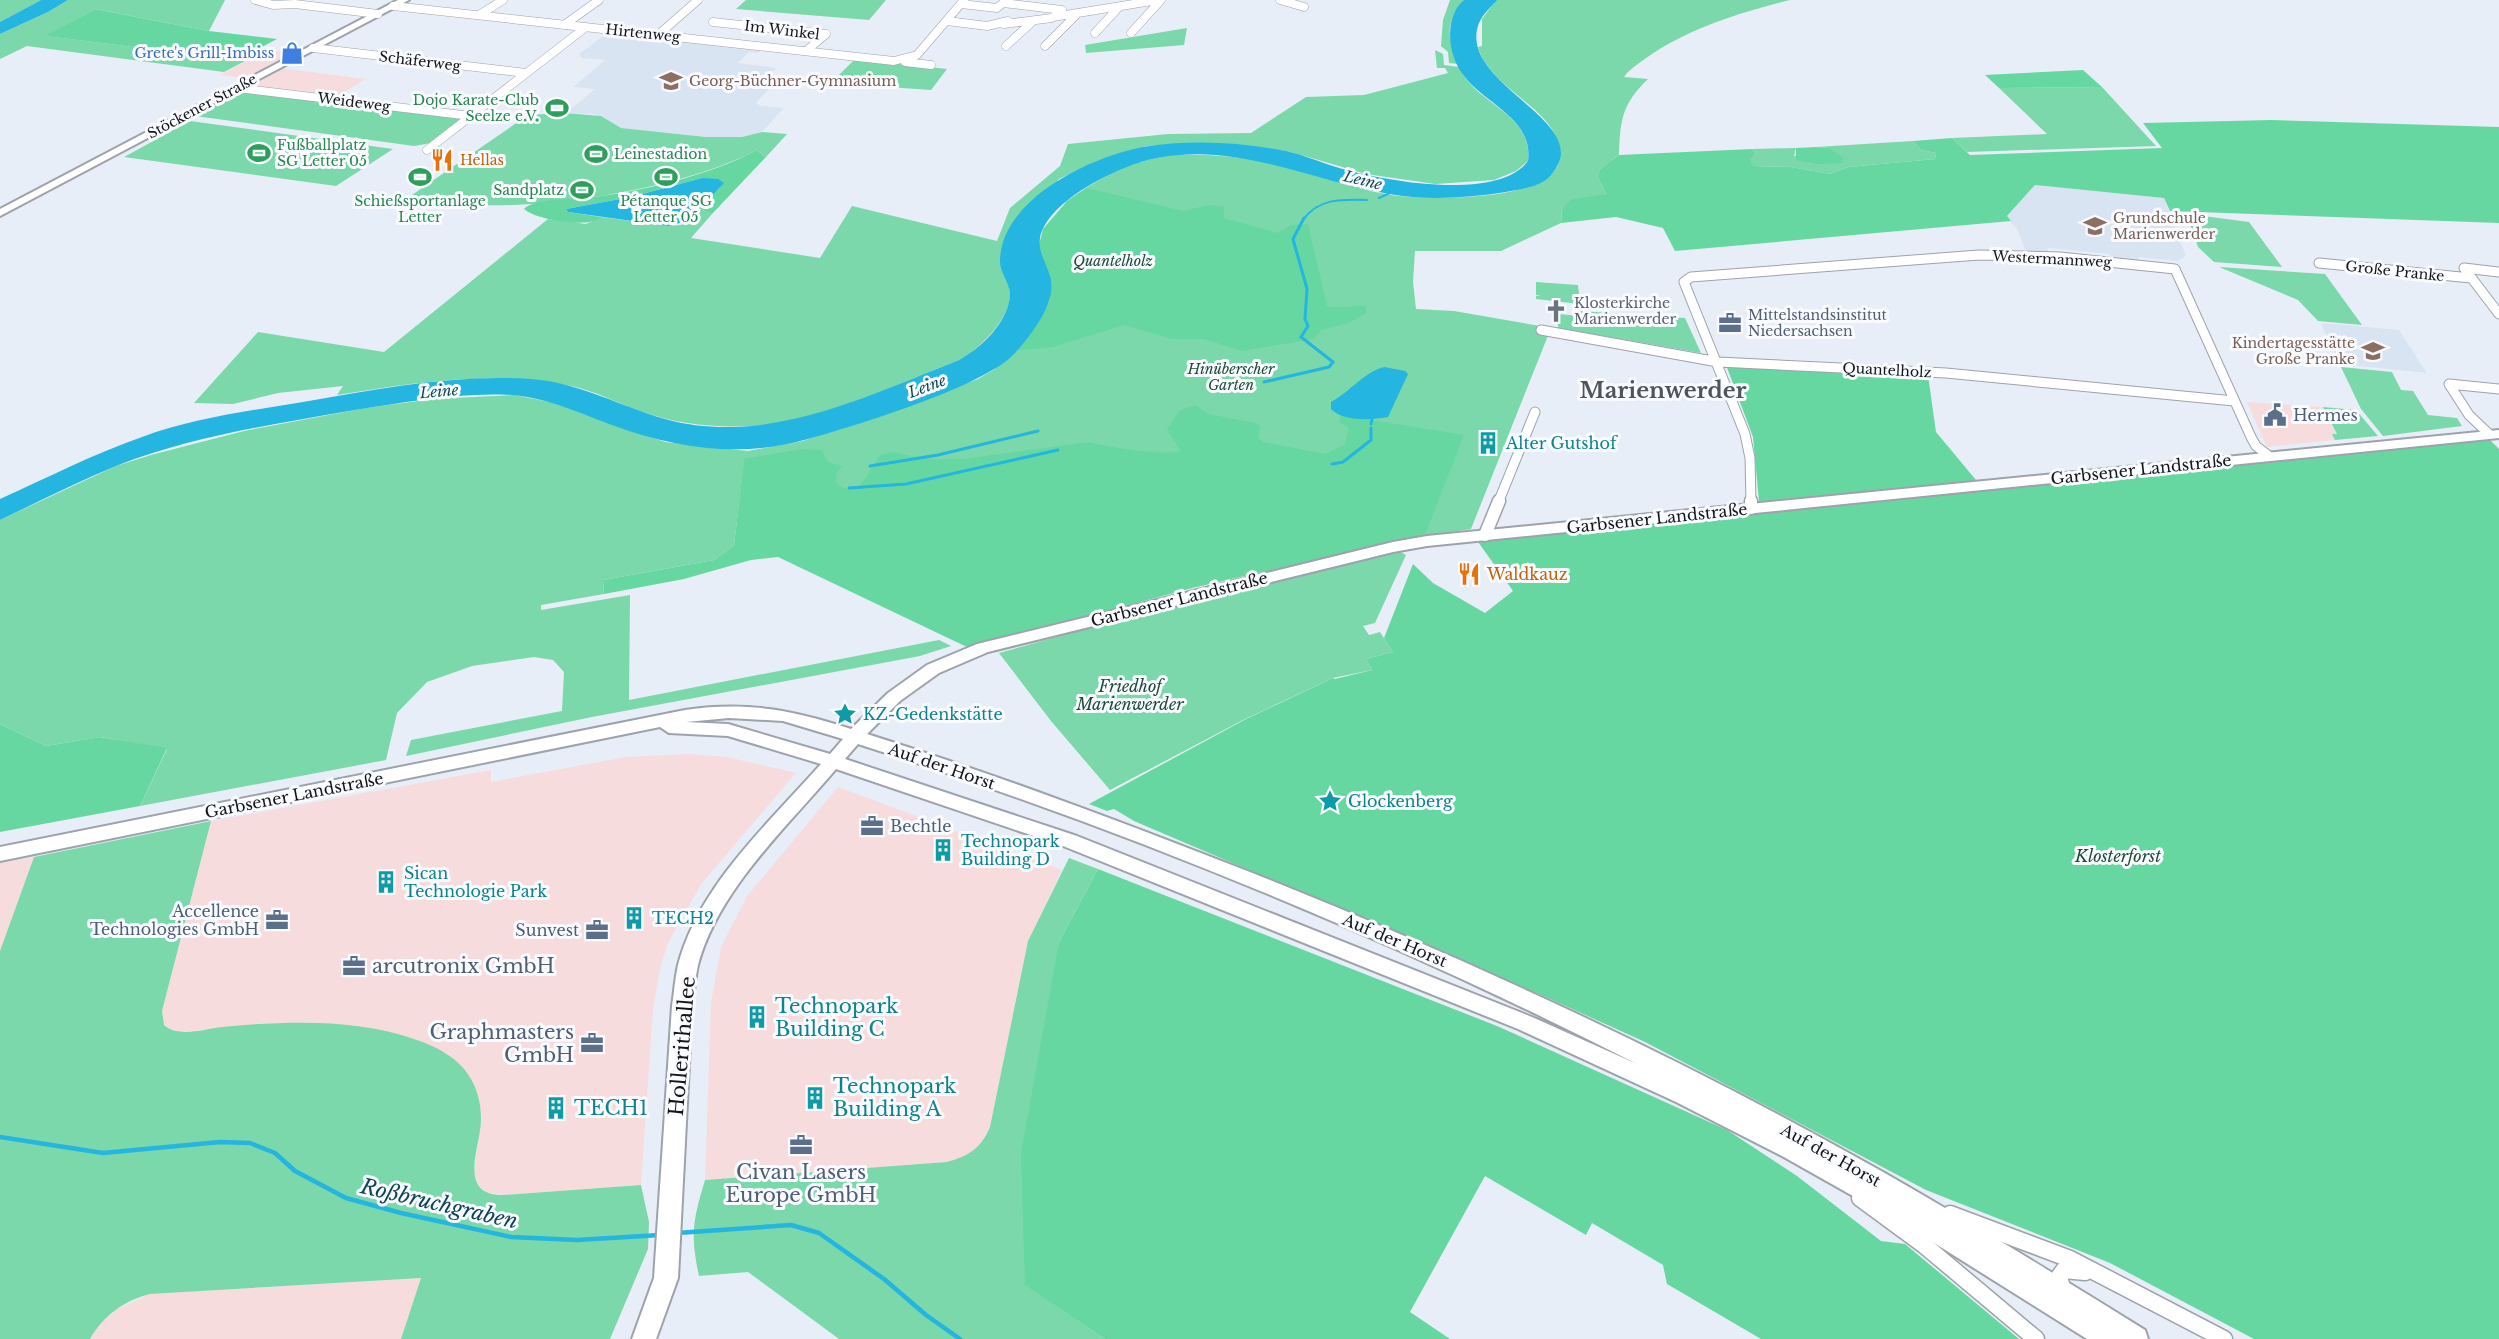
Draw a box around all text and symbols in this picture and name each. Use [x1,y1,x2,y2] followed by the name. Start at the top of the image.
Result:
[743,16,821,44] street label: Im Winkel
[605,20,682,46] street label: Hirtenweg
[279,40,305,66] shop icon: Grete's Grill-Imbiss
[134,44,274,62] place label: Grete's Grill-Imbiss
[378,47,463,75] street label: Schäferweg
[658,68,684,94] school or university icon: Georg-Büchner-Gymnasium
[144,70,260,142] street label: Stöckener Straße
[689,72,896,90] place label: Georg-Büchner-Gymnasium
[315,88,392,115] street label: Weideweg
[413,91,539,125] place label: Dojo Karate-Club Seelze e.V.
[544,95,570,121] sports icon: Dojo Karate-Club Seelze e.V.
[277,136,367,170] place label: Fußballplatz SG Letter 05
[246,140,272,166] sports icon: Fußballplatz SG Letter 05
[583,141,609,167] sports icon: Leinestadion
[614,145,707,163] place label: Leinestadion
[429,147,455,173] restaurant icon: Hellas
[460,151,504,169] place label: Hellas
[407,164,433,190] sports icon: Schießsportanlage Letter
[653,164,679,190] sports icon: Pétanque SG Letter 05
[1341,166,1384,194] water label: Leine
[569,177,595,203] sports icon: Sandplatz
[493,181,564,199] place label: Sandplatz
[354,192,486,226] place label: Schießsportanlage Letter
[620,192,712,226] place label: Pétanque SG Letter 05
[2113,209,2216,243] place label: Grundschule Marienwerder
[2082,213,2108,239] school or university icon: Grundschule Marienwerder
[1991,247,2113,271] street label: Westermannweg
[1073,252,1153,270] park label: Quantelholz
[2345,257,2445,285] street label: Große Pranke
[1574,294,1677,328] place label: Klosterkirche Marienwerder
[1543,298,1569,324] church icon: Klosterkirche Marienwerder
[1748,306,1888,340] place label: Mittelstandsinstitut Niedersachsen
[1717,310,1743,336] office icon: Mittelstandsinstitut Niedersachsen
[2232,334,2355,368] place label: Kindertagesstätte Große Pranke
[2360,338,2386,364] school or university icon: Kindertagesstätte Große Pranke
[1842,359,1932,381] street label: Quantelholz
[1187,360,1275,394] park label: Hinüberscher Garten
[905,370,949,402] water label: Leine
[1579,377,1747,404] district label: Marienwerder
[418,380,459,402] water label: Leine
[2262,402,2288,428] public building icon: Hermes
[2293,405,2358,425] place label: Hermes
[1475,430,1501,456] building icon: Alter Gutshof
[1505,433,1619,453] place label: Alter Gutshof
[2050,450,2232,488] street label: Garbsener Landstraße
[1566,499,1748,537] street label: Garbsener Landstraße
[1456,561,1482,587] restaurant icon: Waldkauz
[1486,564,1568,584] place label: Waldkauz
[1089,567,1269,631] street label: Garbsener Landstraße
[1075,676,1184,714] park label: Friedhof Marienwerder
[832,701,858,727] place icon: KZ-Gedenkstätte
[863,704,1003,724] place label: KZ-Gedenkstätte
[885,738,998,794] street label: Auf der Horst
[203,768,385,822] street label: Garbsener Landstraße
[1317,788,1343,814] place icon: Glockenberg
[1348,791,1453,811] place label: Glockenberg
[859,813,885,839] office icon: Bechtle
[890,816,951,836] place label: Bechtle
[961,831,1060,869] place label: Technopark Building D
[930,837,956,863] building icon: Technopark Building D
[2074,846,2161,866] park label: Klosterforst
[404,863,547,901] place label: Sican Technologie Park
[373,869,399,895] building icon: Sican Technologie Park
[90,901,259,939] place label: Accellence Technologies GmbH
[621,905,647,931] building icon: TECH2
[264,907,290,933] office icon: Accellence Technologies GmbH
[652,908,714,928] place label: TECH2
[1339,909,1450,971] street label: Auf der Horst
[584,917,610,943] office icon: Sunvest
[515,920,579,940] place label: Sunvest
[341,953,367,979] office icon: arcutronix GmbH
[372,954,555,978] place label: arcutronix GmbH
[664,975,700,1117] street label: Hollerithallee
[775,994,899,1041] place label: Technopark Building C
[744,1004,770,1030] building icon: Technopark Building C
[429,1020,574,1067] place label: Graphmasters GmbH
[579,1030,605,1056] office icon: Graphmasters GmbH
[833,1074,957,1121] place label: Technopark Building A
[802,1085,828,1111] building icon: Technopark Building A
[543,1095,569,1121] building icon: TECH1
[574,1096,648,1120] place label: TECH1
[1776,1119,1885,1191] street label: Auf der Horst
[788,1132,814,1158] office icon: Civan Lasers Europe GmbH
[725,1160,877,1207] place label: Civan Lasers Europe GmbH
[357,1173,520,1235] water label: Roßbruchgraben

